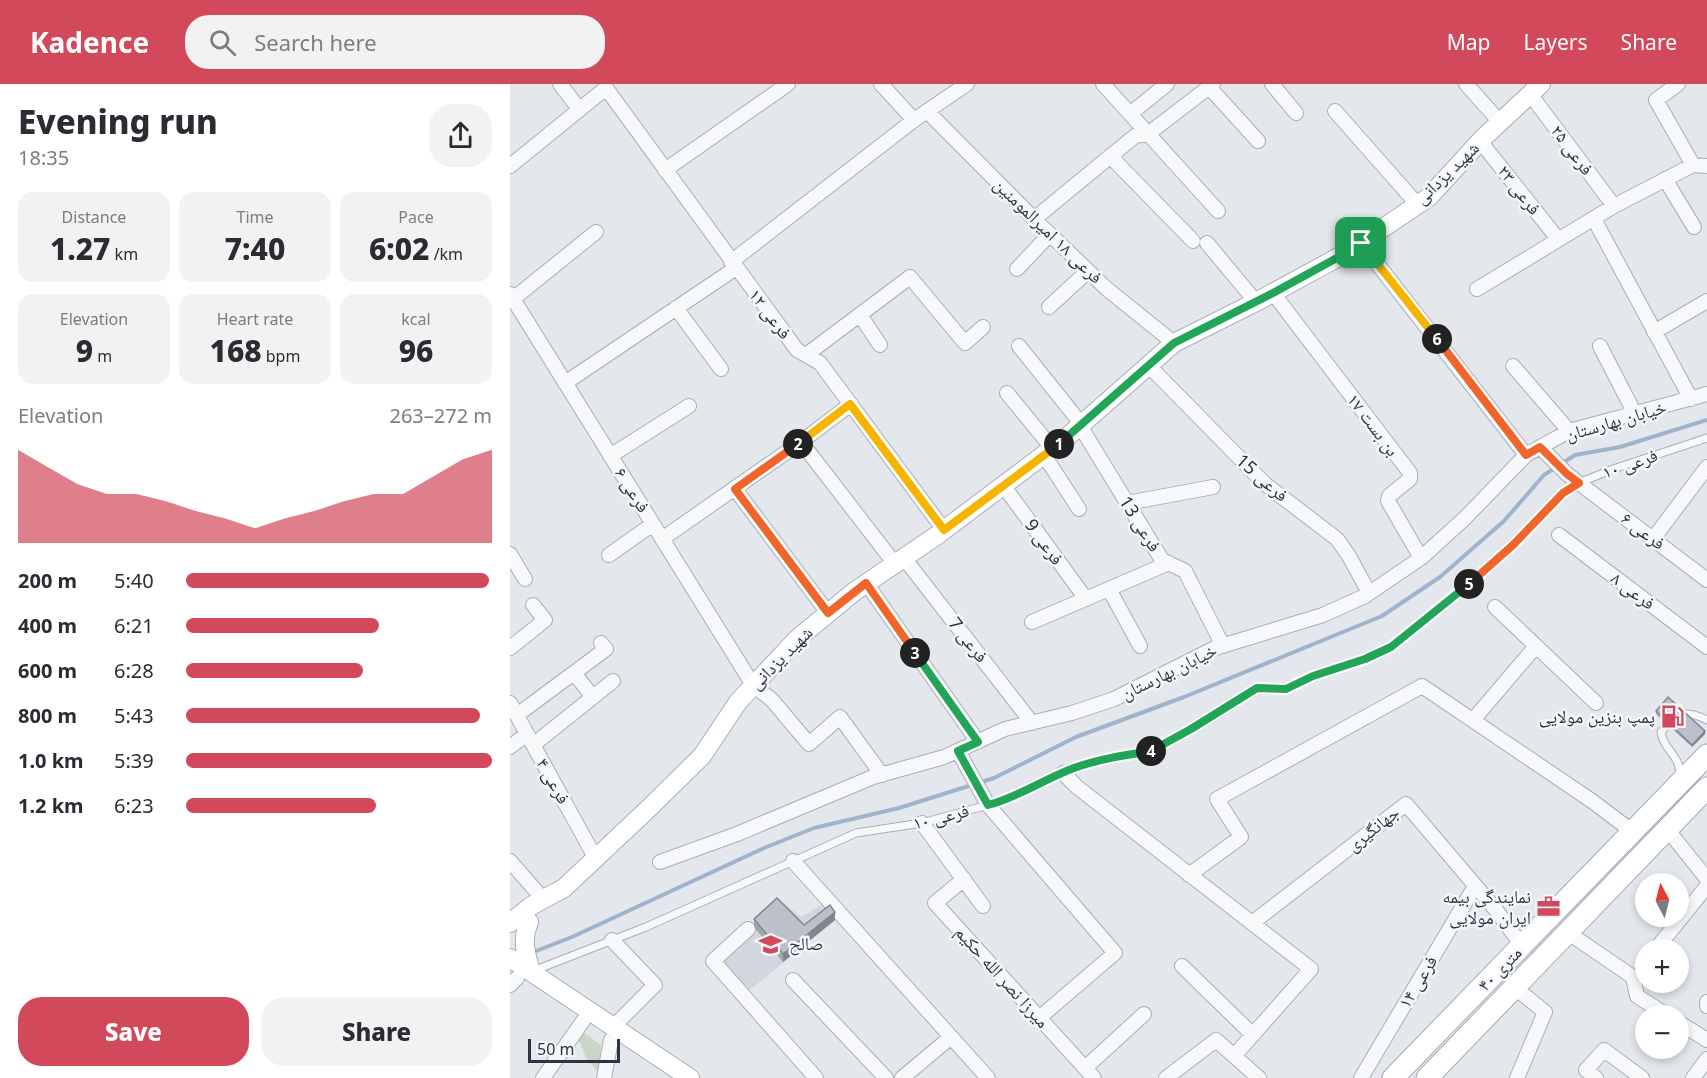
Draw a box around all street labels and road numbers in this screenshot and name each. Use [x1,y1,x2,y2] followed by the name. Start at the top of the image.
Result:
[1546,119,1600,179] street label: فرعی ۲۵
[1409,136,1484,209] street label: شهید یزدانی
[1493,159,1547,219] street label: فرعی ۲۳
[989,172,1108,288] street label: فرعی ۱۸ امیرالمومنین
[744,283,798,343] street label: فرعی ۱۲
[1342,388,1405,461] street label: بن بست ۱۷
[1562,394,1669,446] street label: خیابان بهارستان
[1599,442,1661,484] street label: فرعی ۱۰
[1232,448,1294,506] street label: فرعی 15
[610,462,656,517] street label: فرعی ۶
[1114,491,1167,556] street label: فرعی 13
[1617,506,1670,555] street label: فرعی ۶
[1020,514,1070,569] street label: فرعی 9
[1607,566,1660,615] street label: فرعی ۸
[944,612,994,667] street label: فرعی 7
[743,620,817,694] street label: شهید یزدانی
[1117,638,1221,705] street label: خیابان بهارستان
[531,753,576,808] street label: فرعی ۴
[910,797,971,835] street label: فرعی ۱۰
[1341,800,1404,856] street label: جهانگیری
[950,920,1055,1033] street label: میرزا نصر الله حکیم
[1472,941,1527,996] street label: ۴۰ متری
[1392,951,1442,1012] street label: فرعی ۱۴

